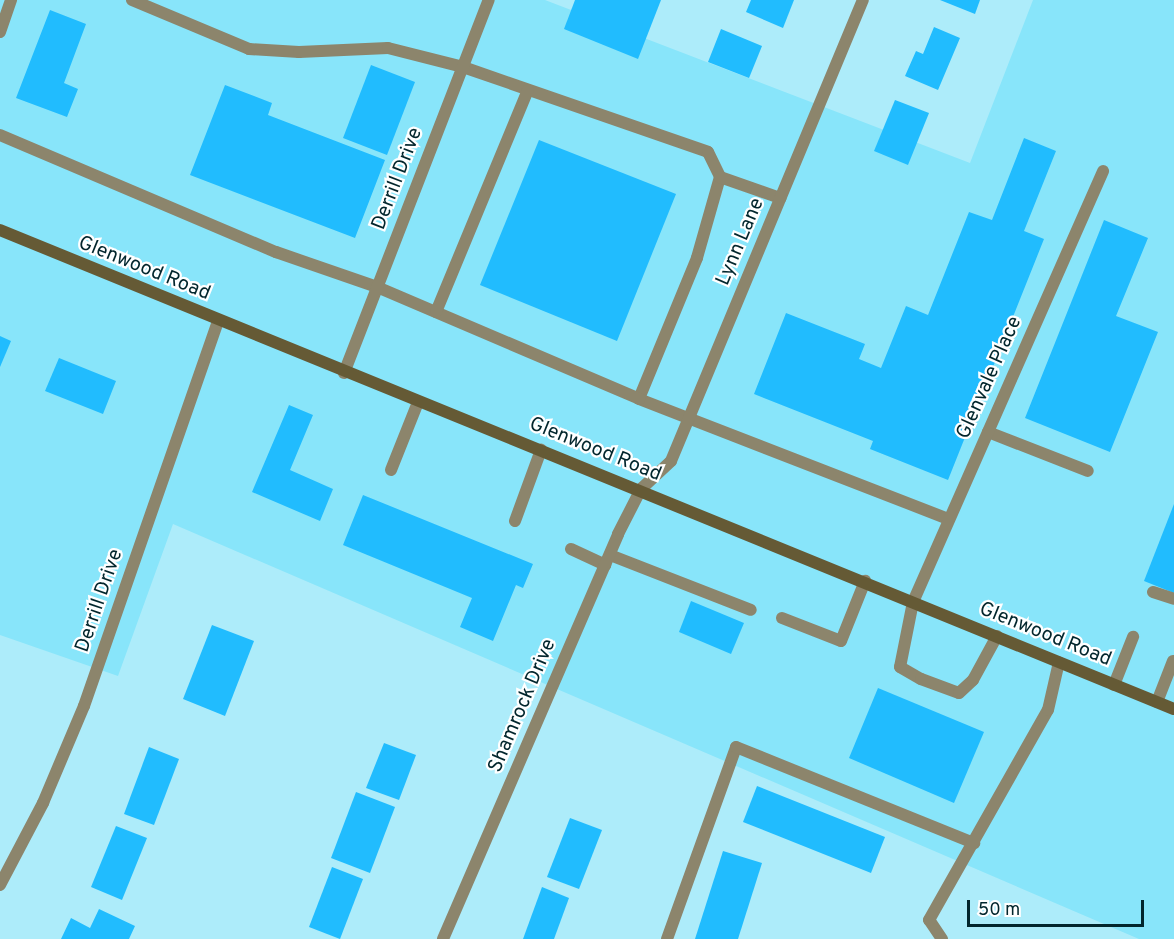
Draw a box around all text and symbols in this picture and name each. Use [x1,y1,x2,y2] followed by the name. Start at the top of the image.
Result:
[368,125,428,233] street label: Derrill Drive
[712,195,770,289] street label: Lynn Lane
[74,232,214,306] street label: Glenwood Road
[952,313,1028,443] street label: Glenvale Place
[525,413,665,487] street label: Glenwood Road
[71,546,129,656] street label: Derrill Drive
[975,598,1115,672] street label: Glenwood Road
[484,636,562,776] street label: Shamrock Drive
[970,888,1147,926] scale bar
[978,899,1020,922] text: 50 m

